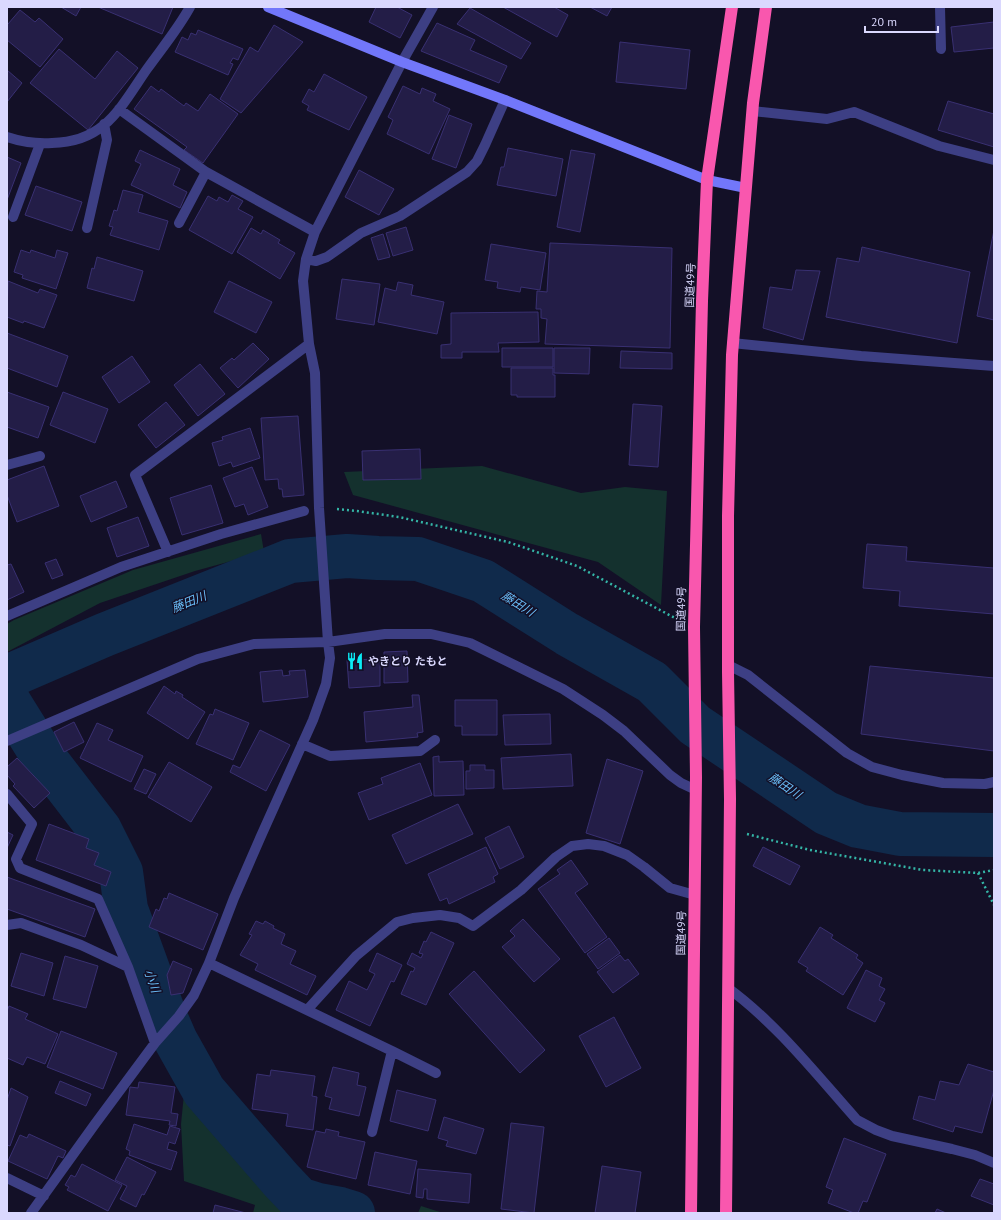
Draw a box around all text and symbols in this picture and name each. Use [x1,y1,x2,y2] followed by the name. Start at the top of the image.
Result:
[865,8,938,34] scale bar
[871,14,897,29] text: 20 m
[682,262,698,308] street label: 国道49号
[674,586,688,632] street label: 国道49号
[169,587,210,615] water label: 藤田川
[499,588,539,621] water label: 藤田川
[345,651,365,671] restaurant icon: やきとり たもと
[368,654,448,668] place label: やきとり たもと
[766,769,806,803] water label: 藤田川
[674,910,688,956] street label: 国道49号
[141,967,164,997] water label: 小川

